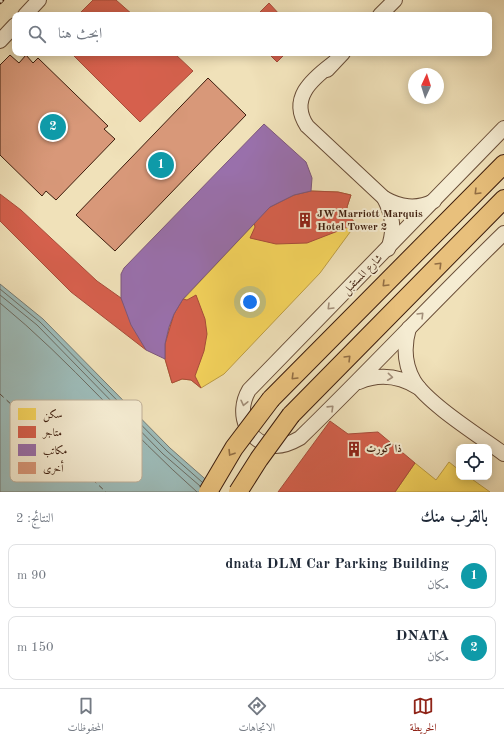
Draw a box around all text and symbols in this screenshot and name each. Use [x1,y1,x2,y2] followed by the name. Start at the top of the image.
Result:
[12,12,492,56] search box
[26,23,48,45] icon: search
[58,27,102,42] text: ابحث هنا
[408,68,444,104] north arrow
[40,112,66,142] pin: 2
[148,150,174,180] pin: 1
[474,187,481,195] one-way arrow
[317,209,423,233] place label: JW Marriott Marquis Hotel Tower 2
[296,211,314,229] building icon: JW Marriott Marquis Hotel Tower 2
[341,253,387,299] street label: شارع المستقبل
[434,262,442,270] one-way arrow
[382,279,390,287] one-way arrow
[240,292,260,312] your location
[327,303,335,310] one-way arrow
[416,312,424,319] one-way arrow
[343,355,351,363] one-way arrow
[291,372,299,380] one-way arrow
[387,372,393,381] one-way arrow
[10,400,142,482] legend
[240,400,249,407] one-way arrow
[326,405,334,413] one-way arrow
[43,409,62,423] text: سكن
[42,428,62,439] text: متاجر
[345,440,363,458] building icon: ذا كورت
[366,443,402,455] place label: ذا كورت
[43,444,67,458] text: مكاتب
[456,444,492,480] map controls
[456,444,492,480] button: locate
[228,449,236,456] one-way arrow
[43,460,64,475] text: أخرى
[420,509,488,526] text: بالقرب منك
[16,512,54,525] text: النتائج: 2
[225,557,449,572] text: dnata DLM Car Parking Building
[17,569,46,582] text: 90 m
[470,569,478,582] text: 1
[427,579,449,592] text: مكان
[396,629,449,644] text: DNATA
[17,641,54,654] text: 150 m
[470,641,478,654] text: 2
[427,651,449,664] text: مكان
[67,695,104,738] tab: المحفوظات
[238,695,275,738] tab: الاتجاهات
[410,695,437,738] tab: الخريطة

